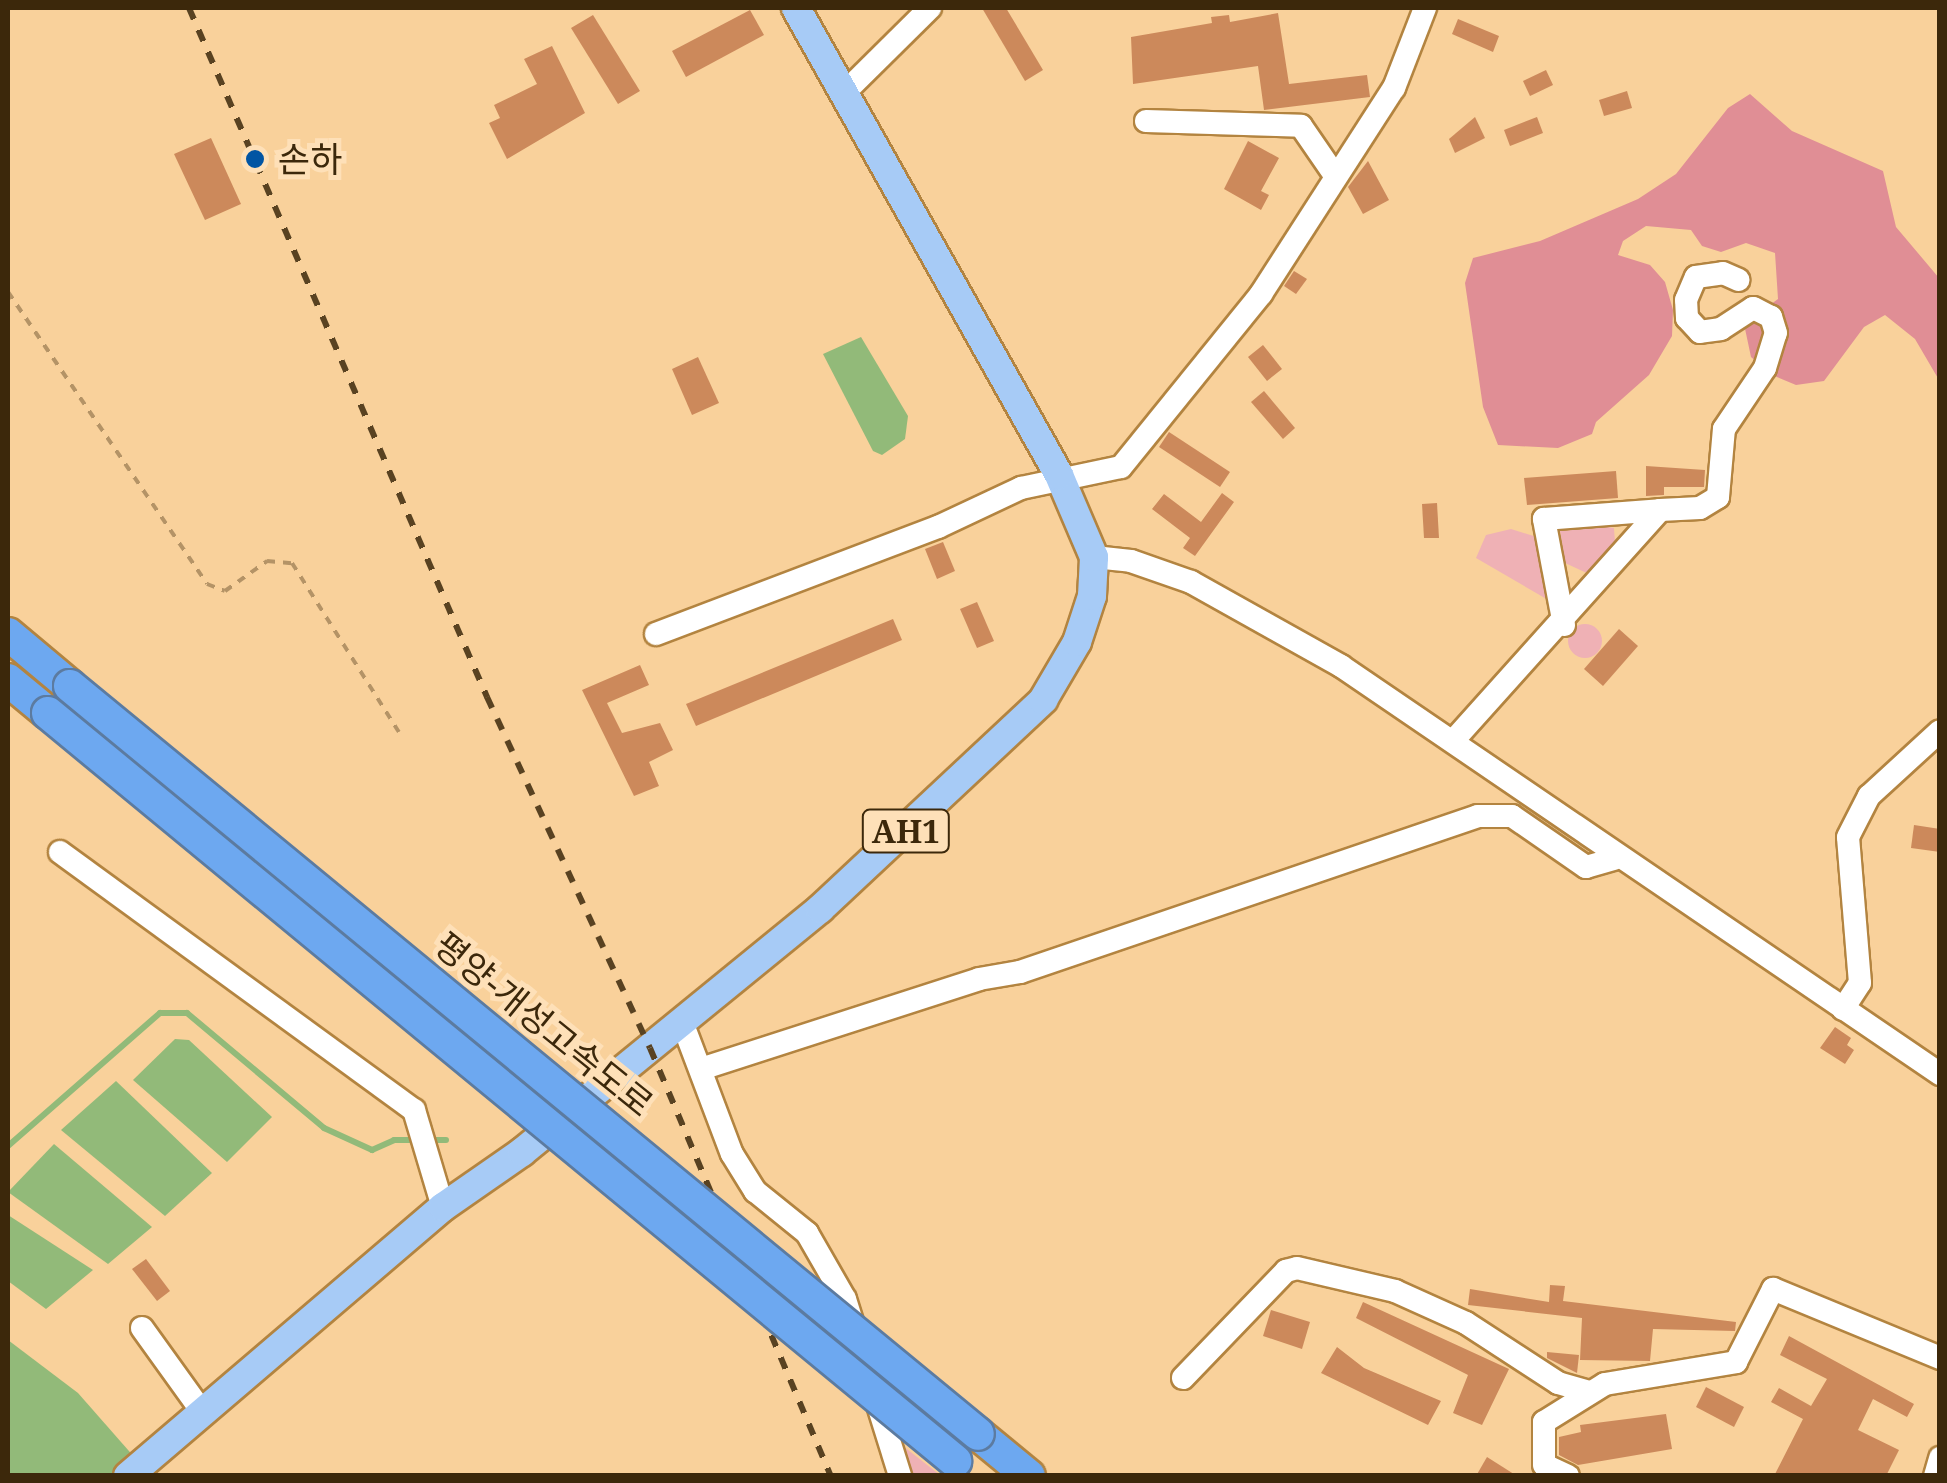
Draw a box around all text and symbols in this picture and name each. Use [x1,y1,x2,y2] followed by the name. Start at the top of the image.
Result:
[278,138,342,180] place label: 손하
[242,146,268,172] marker: 손하
[861,804,951,858] road number: AH1
[426,923,662,1125] street label: 평양-개성고속도로

